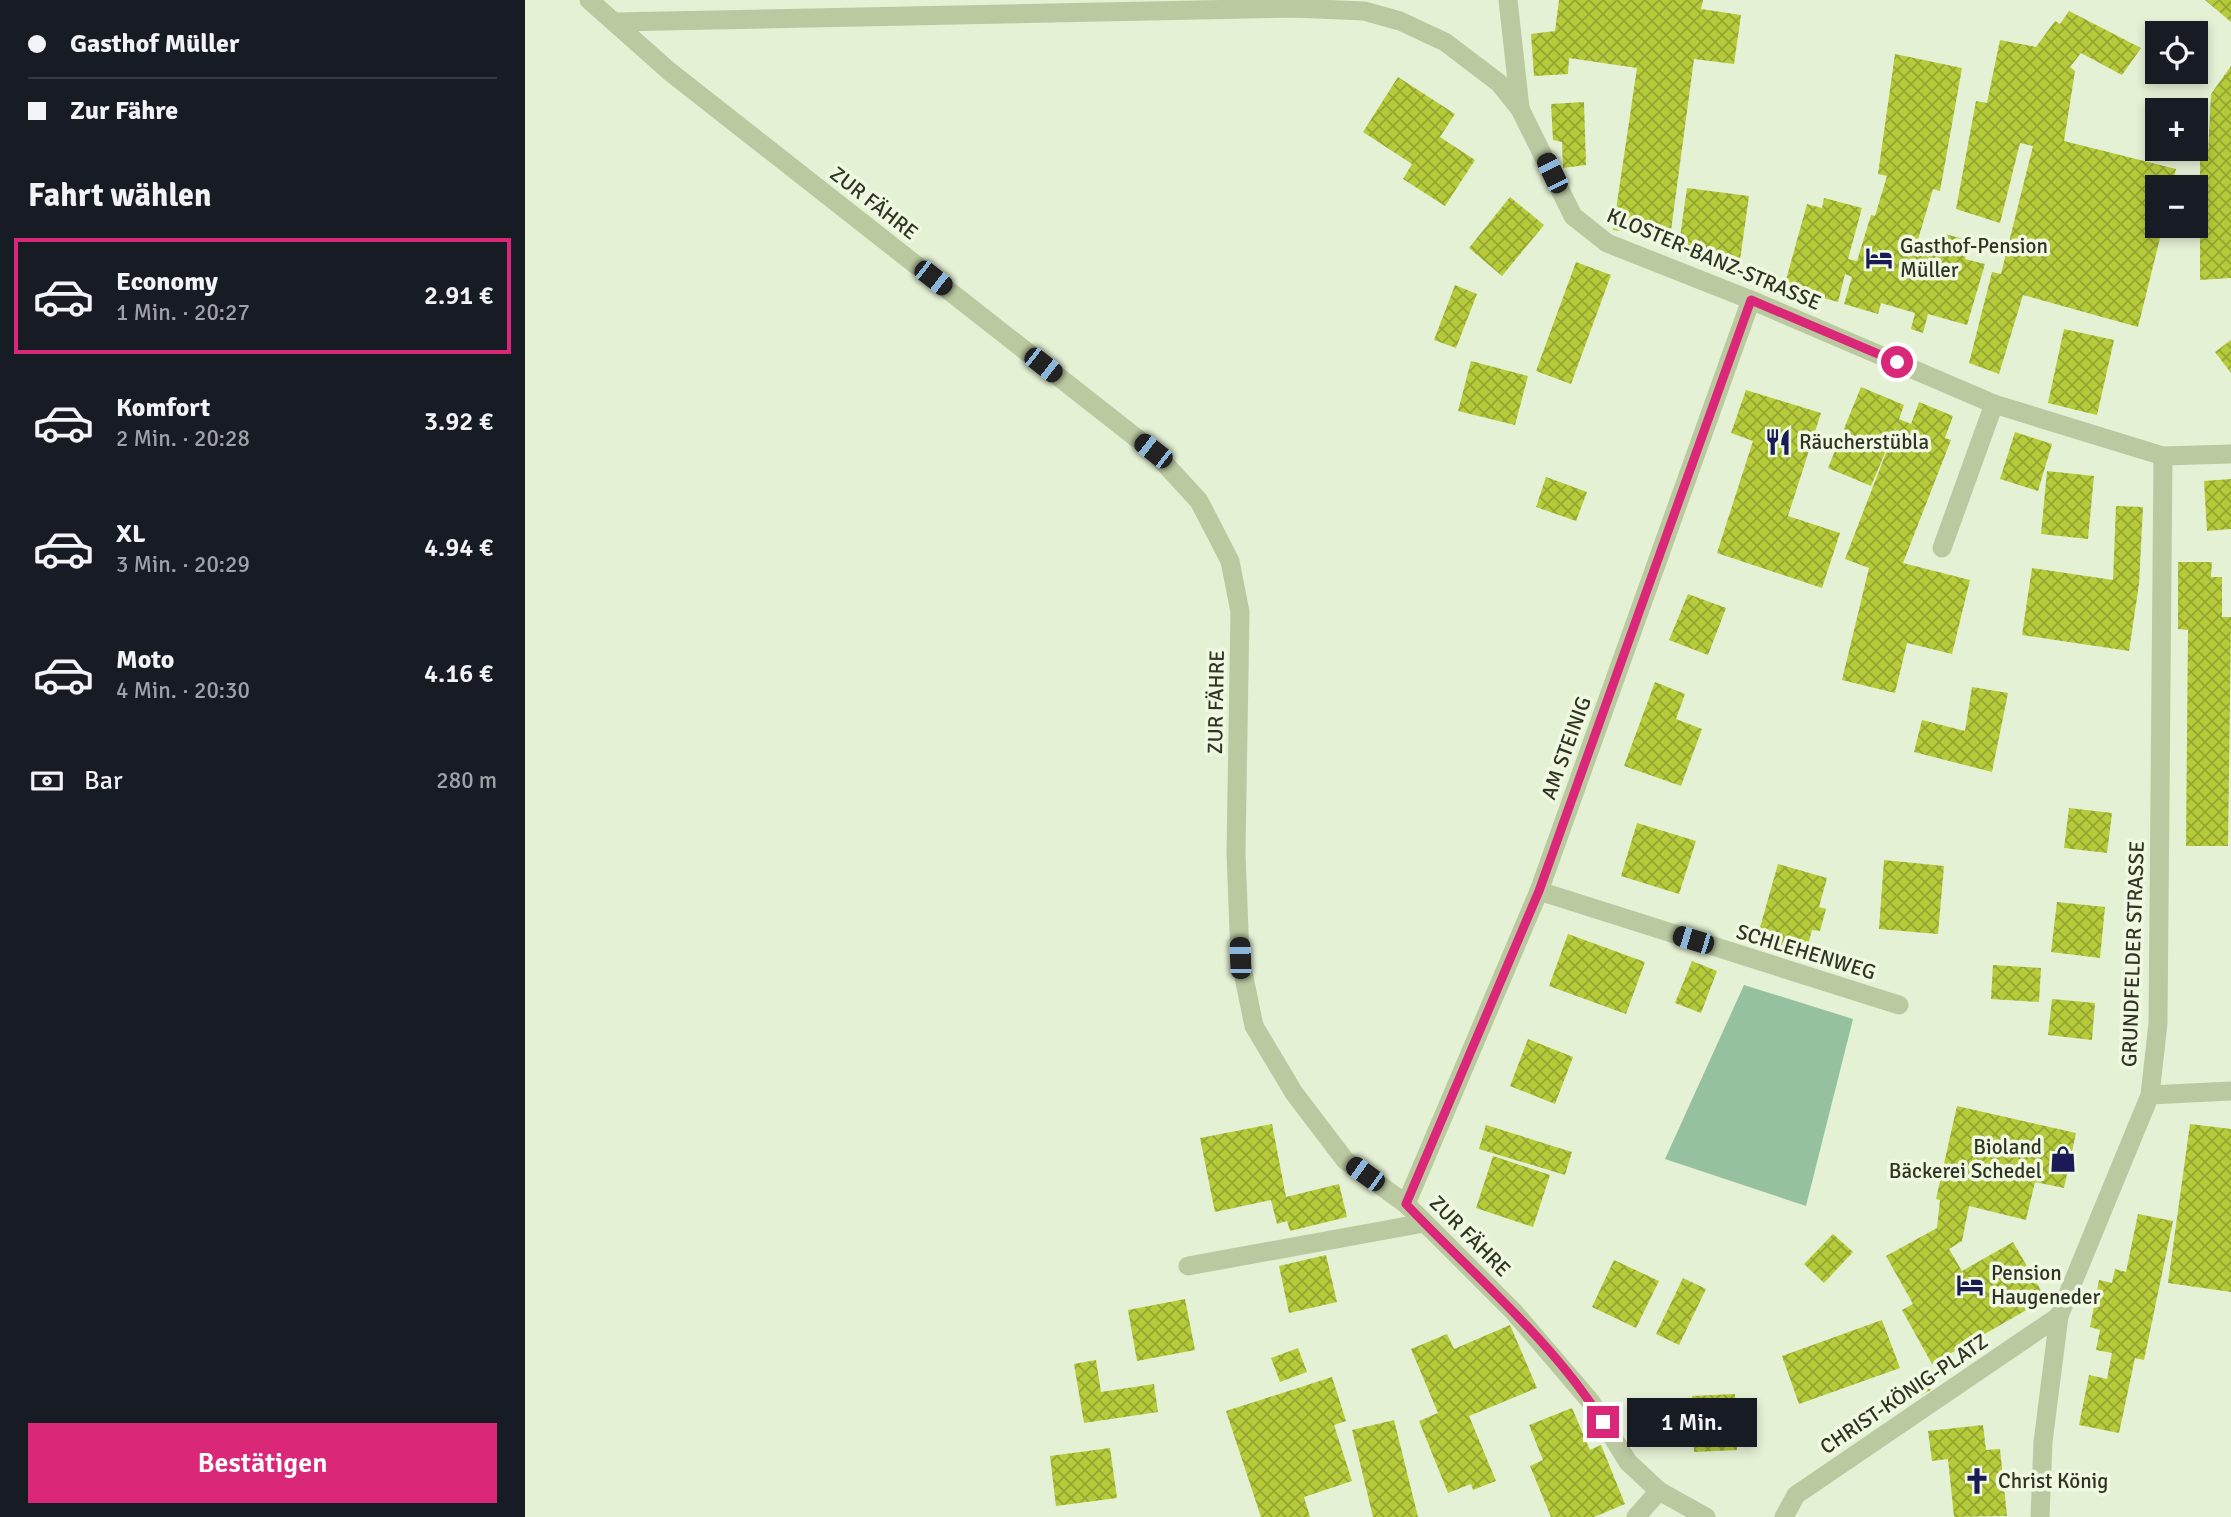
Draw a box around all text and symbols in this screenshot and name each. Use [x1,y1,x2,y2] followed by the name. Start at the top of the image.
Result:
[2145,21,2208,238] map controls
[2145,21,2208,84] button: locate
[70,28,239,60] text: Gasthof Müller
[70,95,178,127] text: Zur Fähre
[2145,98,2208,161] button: +
[1534,150,1571,196] car
[825,161,923,245] street label: ZUR FÄHRE
[2145,175,2208,238] button: −
[28,176,212,215] text: Fahrt wählen
[1603,202,1825,316] street label: KLOSTER-BANZ-STRASSE
[1900,233,2048,283] place label: Gasthof-Pension Müller
[1864,243,1894,273] hotel icon: Gasthof-Pension Müller
[910,257,957,299] car
[32,265,95,328] icon: car
[116,266,218,298] text: Economy
[424,280,493,312] text: 2.91 €
[116,298,250,327] text: 1 Min. · 20:27
[1020,344,1067,386] car
[1881,346,1913,378] route start
[32,391,95,454] icon: car
[116,392,210,424] text: Komfort
[424,406,493,438] text: 3.92 €
[116,424,250,453] text: 2 Min. · 20:28
[1763,427,1793,457] restaurant icon: Räucherstübla
[1799,429,1929,455] place label: Räucherstübla
[1130,430,1177,472] car
[32,517,95,580] icon: car
[116,518,146,550] text: XL
[424,532,493,564] text: 4.94 €
[116,550,250,579] text: 3 Min. · 20:29
[32,643,95,706] icon: car
[116,644,174,676] text: Moto
[1202,650,1230,754] street label: ZUR FÄHRE
[424,658,493,690] text: 4.16 €
[116,676,250,705] text: 4 Min. · 20:30
[1535,693,1597,803] street label: AM STEINIG
[28,762,66,800] icon: cash
[84,765,122,797] text: Bar
[436,766,497,795] text: 280 m
[2116,841,2150,1067] street label: GRUNDFELDER STRASSE
[1733,918,1879,986] street label: SCHLEHENWEG
[1670,924,1717,956] car
[1229,937,1252,979] car
[1889,1134,2042,1184] place label: Bioland Bäckerei Schedel
[2048,1144,2078,1174] shop icon: Bioland Bäckerei Schedel
[1342,1153,1389,1195] car
[1424,1190,1516,1282] street label: ZUR FÄHRE
[1991,1260,2101,1310] place label: Pension Haugeneder
[1955,1270,1985,1300] hotel icon: Pension Haugeneder
[1815,1328,1993,1460] street label: CHRIST-KÖNIG-PLATZ
[1627,1398,1757,1446] callout: 1 Min.
[1587,1406,1619,1438] route end
[1661,1408,1723,1437] text: 1 Min.
[28,1423,497,1503] button: Bestätigen
[1962,1466,1992,1496] church icon: Christ König
[1998,1468,2108,1494] place label: Christ König

